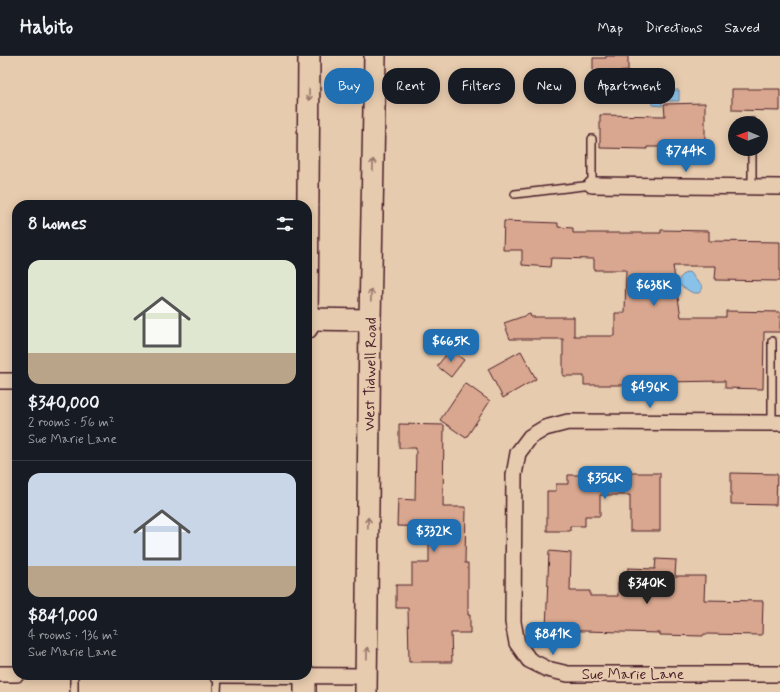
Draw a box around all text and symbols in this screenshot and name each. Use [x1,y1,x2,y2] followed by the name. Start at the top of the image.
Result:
[20,15,73,40] text: Habito
[597,19,623,37] text: Map
[645,19,703,37] text: Directions
[725,19,760,37] text: Saved
[324,68,374,104] chip: Buy
[382,68,440,104] chip: Rent
[448,68,515,104] chip: Filters
[523,68,576,104] chip: New
[584,68,675,104] chip: Apartment
[305,88,313,101] one-way arrow
[728,116,768,156] north arrow
[728,116,768,156] map controls
[658,139,714,173] pin: $744K
[666,143,706,160] text: $744K
[369,159,377,172] one-way arrow
[28,213,87,235] text: 8 homes
[274,213,296,235] icon: filters
[626,273,682,307] pin: $638K
[636,277,672,294] text: $638K
[126,286,198,358] icon: home
[367,289,374,302] one-way arrow
[360,317,382,431] street label: West Tidwell Road
[423,329,479,363] pin: $665K
[432,333,470,350] text: $665K
[622,375,678,409] pin: $496K
[631,379,669,396] text: $496K
[28,392,99,414] text: $340,000
[28,414,115,431] text: 2 rooms · 56 m²
[28,431,117,448] text: Sue Marie Lane
[577,466,633,500] pin: $356K
[587,470,623,487] text: $356K
[126,499,198,571] icon: home
[364,517,372,530] one-way arrow
[406,519,462,553] pin: $332K
[416,523,452,540] text: $332K
[619,571,675,605] pin: $340K
[628,575,666,592] text: $340K
[28,605,98,627] text: $841,000
[525,622,581,656] pin: $841K
[534,626,572,643] text: $841K
[28,627,118,644] text: 4 rooms · 136 m²
[28,644,117,661] text: Sue Marie Lane
[363,647,370,660] one-way arrow
[582,665,684,685] street label: Sue Marie Lane

